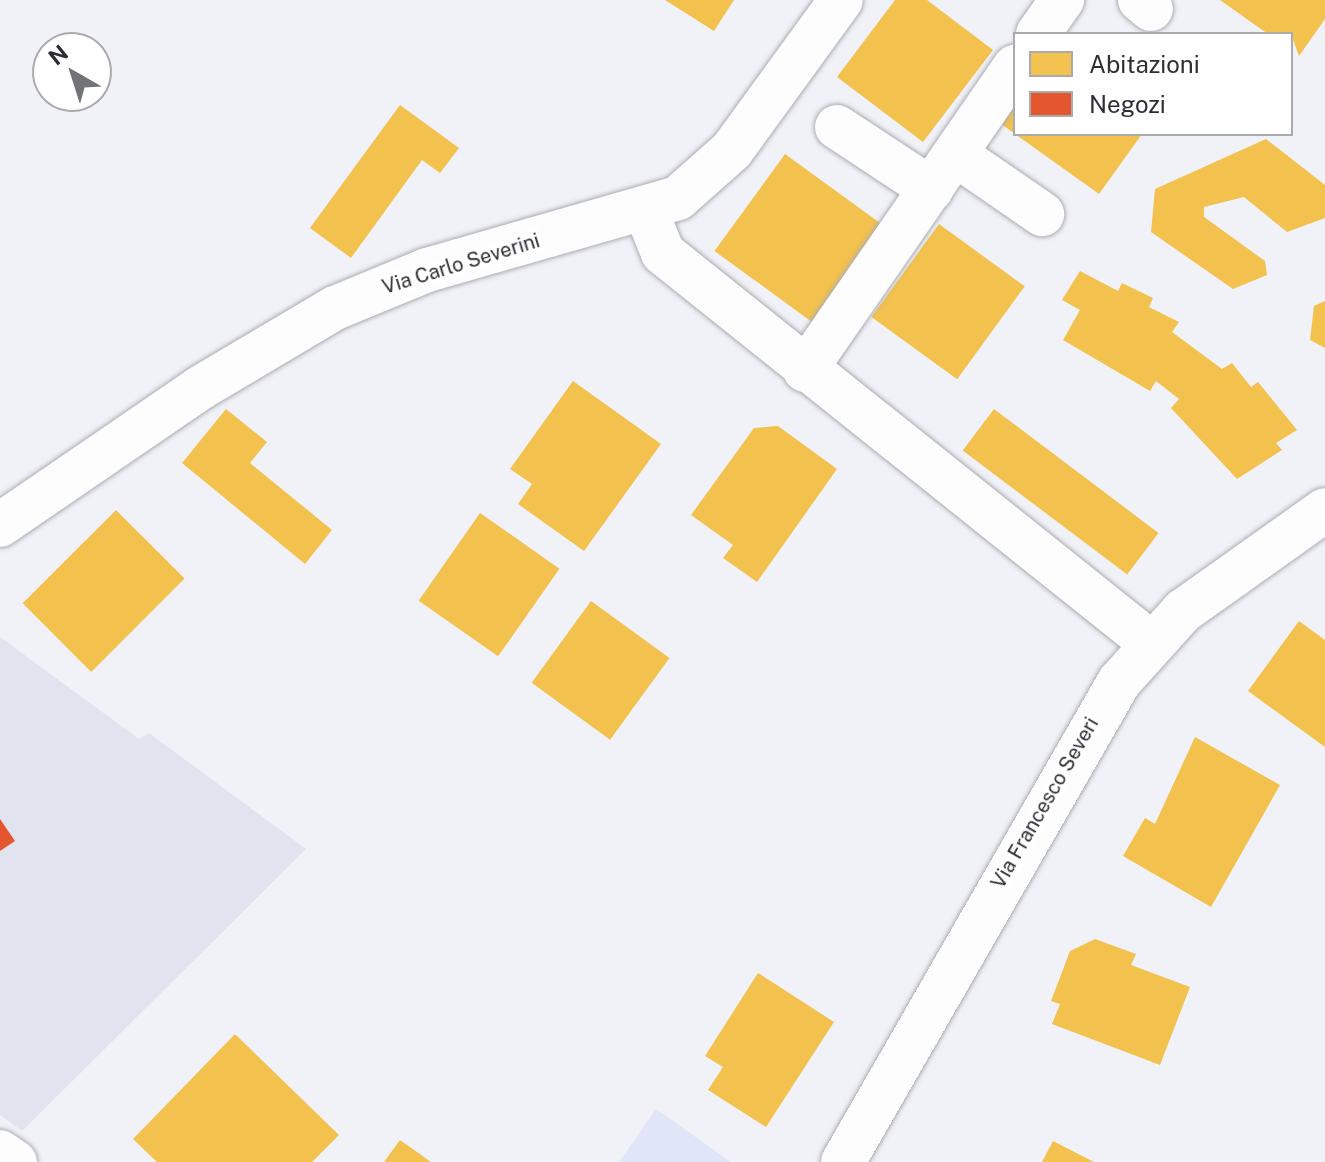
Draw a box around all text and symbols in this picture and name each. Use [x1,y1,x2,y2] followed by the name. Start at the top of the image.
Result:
[32,32,112,112] north arrow
[1013,32,1293,136] legend
[43,39,73,70] text: N
[1089,50,1200,78] text: Abitazioni
[1089,90,1166,118] text: Negozi
[379,229,543,299] street label: Via Carlo Severini
[986,713,1104,893] street label: Via Francesco Severi

